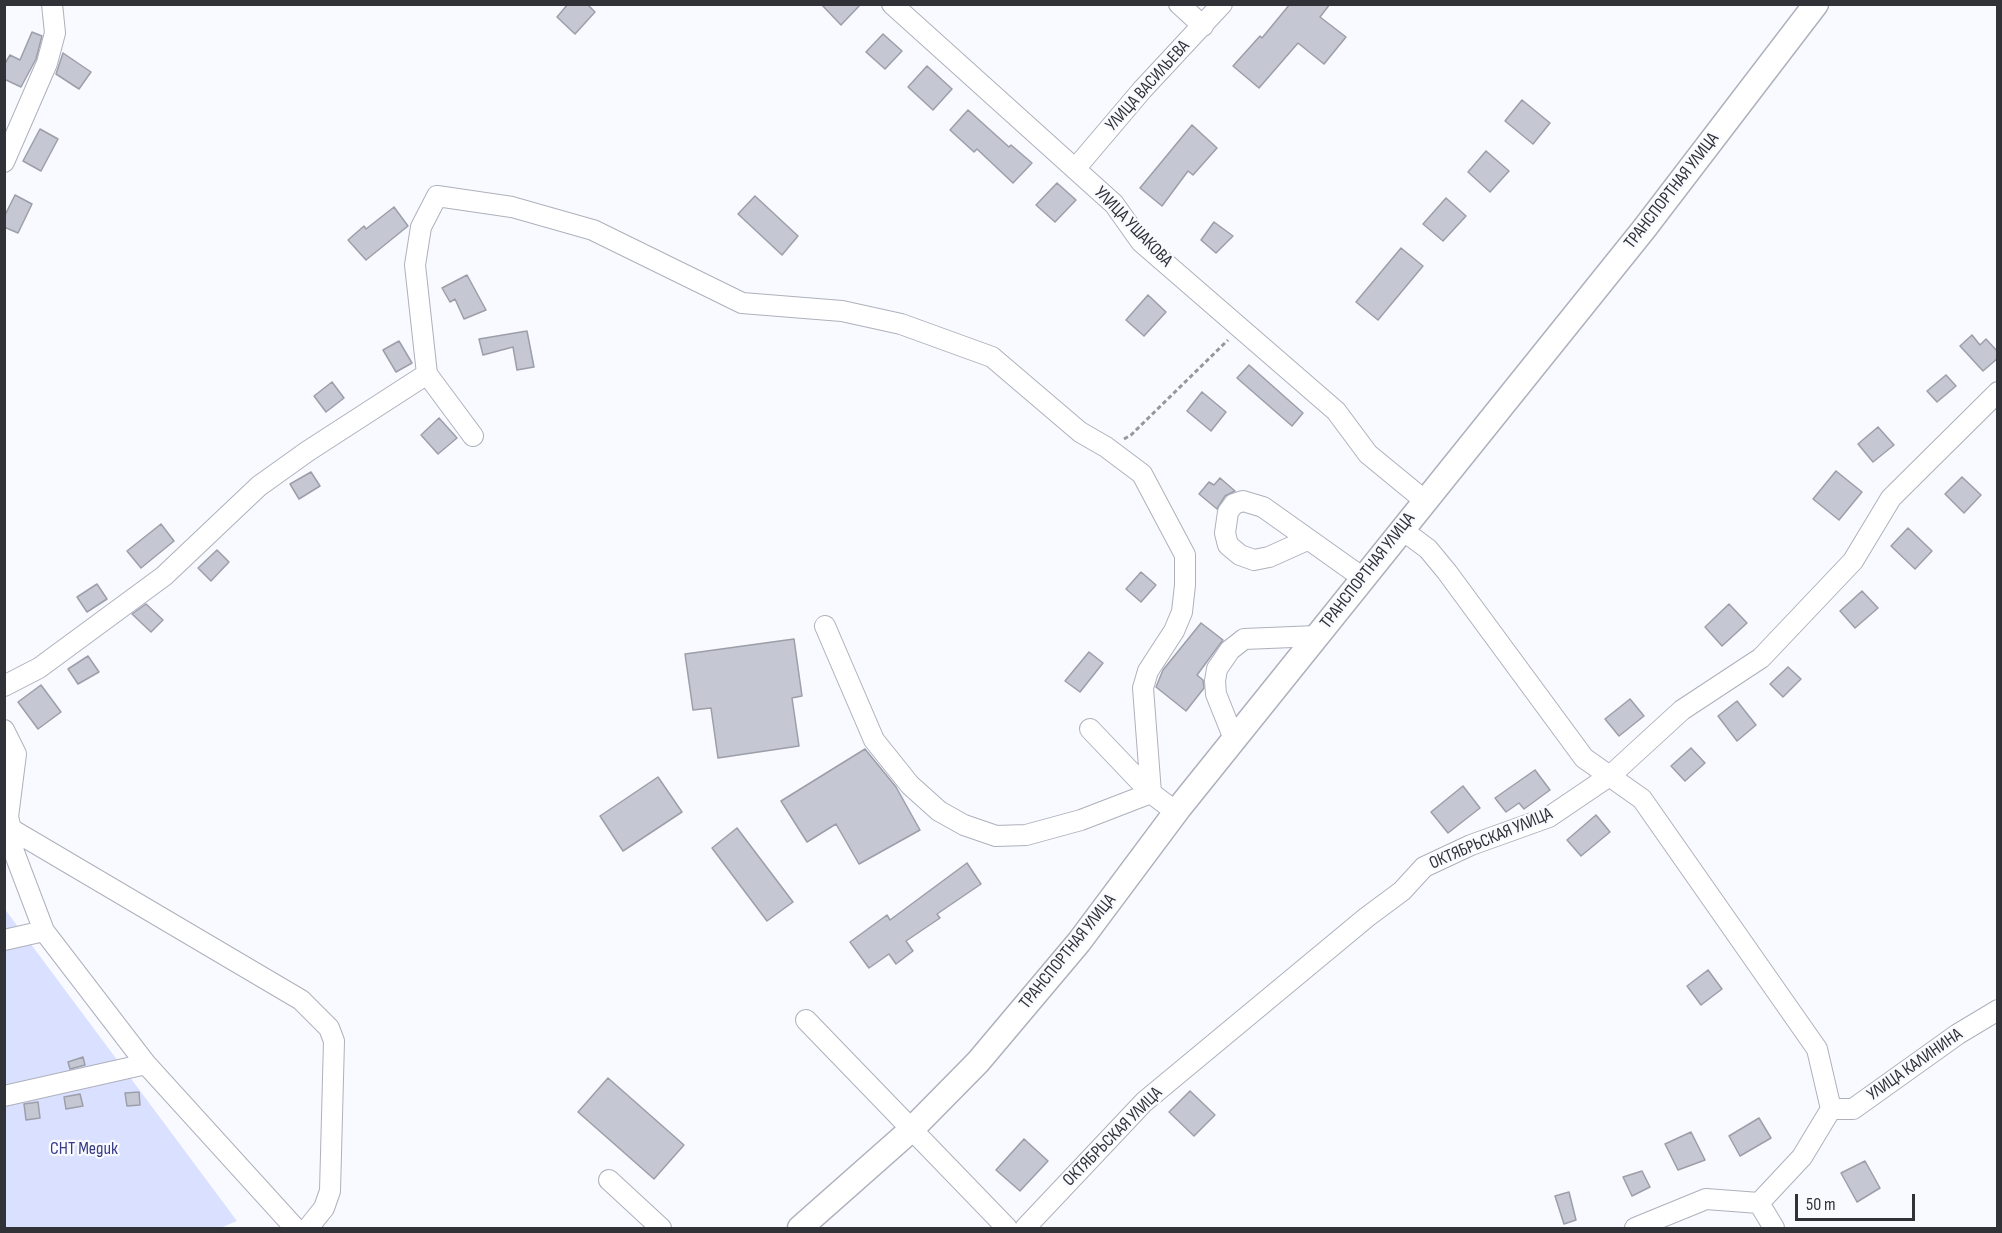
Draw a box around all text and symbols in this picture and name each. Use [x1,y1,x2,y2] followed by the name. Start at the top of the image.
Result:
[1101,36,1195,136] street label: УЛИЦА ВАСИЛЬЕВА
[1620,129,1724,253] street label: ТРАНСПОРТНАЯ УЛИЦА
[1089,182,1177,272] street label: УЛИЦА УШАКОВА
[1316,509,1420,633] street label: ТРАНСПОРТНАЯ УЛИЦА
[1426,803,1556,875] street label: ОКТЯБРЬСКАЯ УЛИЦА
[1015,890,1121,1014] street label: ТРАНСПОРТНАЯ УЛИЦА
[1863,1024,1967,1106] street label: УЛИЦА КАЛИНИНА
[1059,1083,1167,1191] street label: ОКТЯБРЬСКАЯ УЛИЦА
[50,1138,118,1160] park label: СНТ Медик
[1798,1182,1918,1220] scale bar
[1806,1194,1836,1215] text: 50 m

